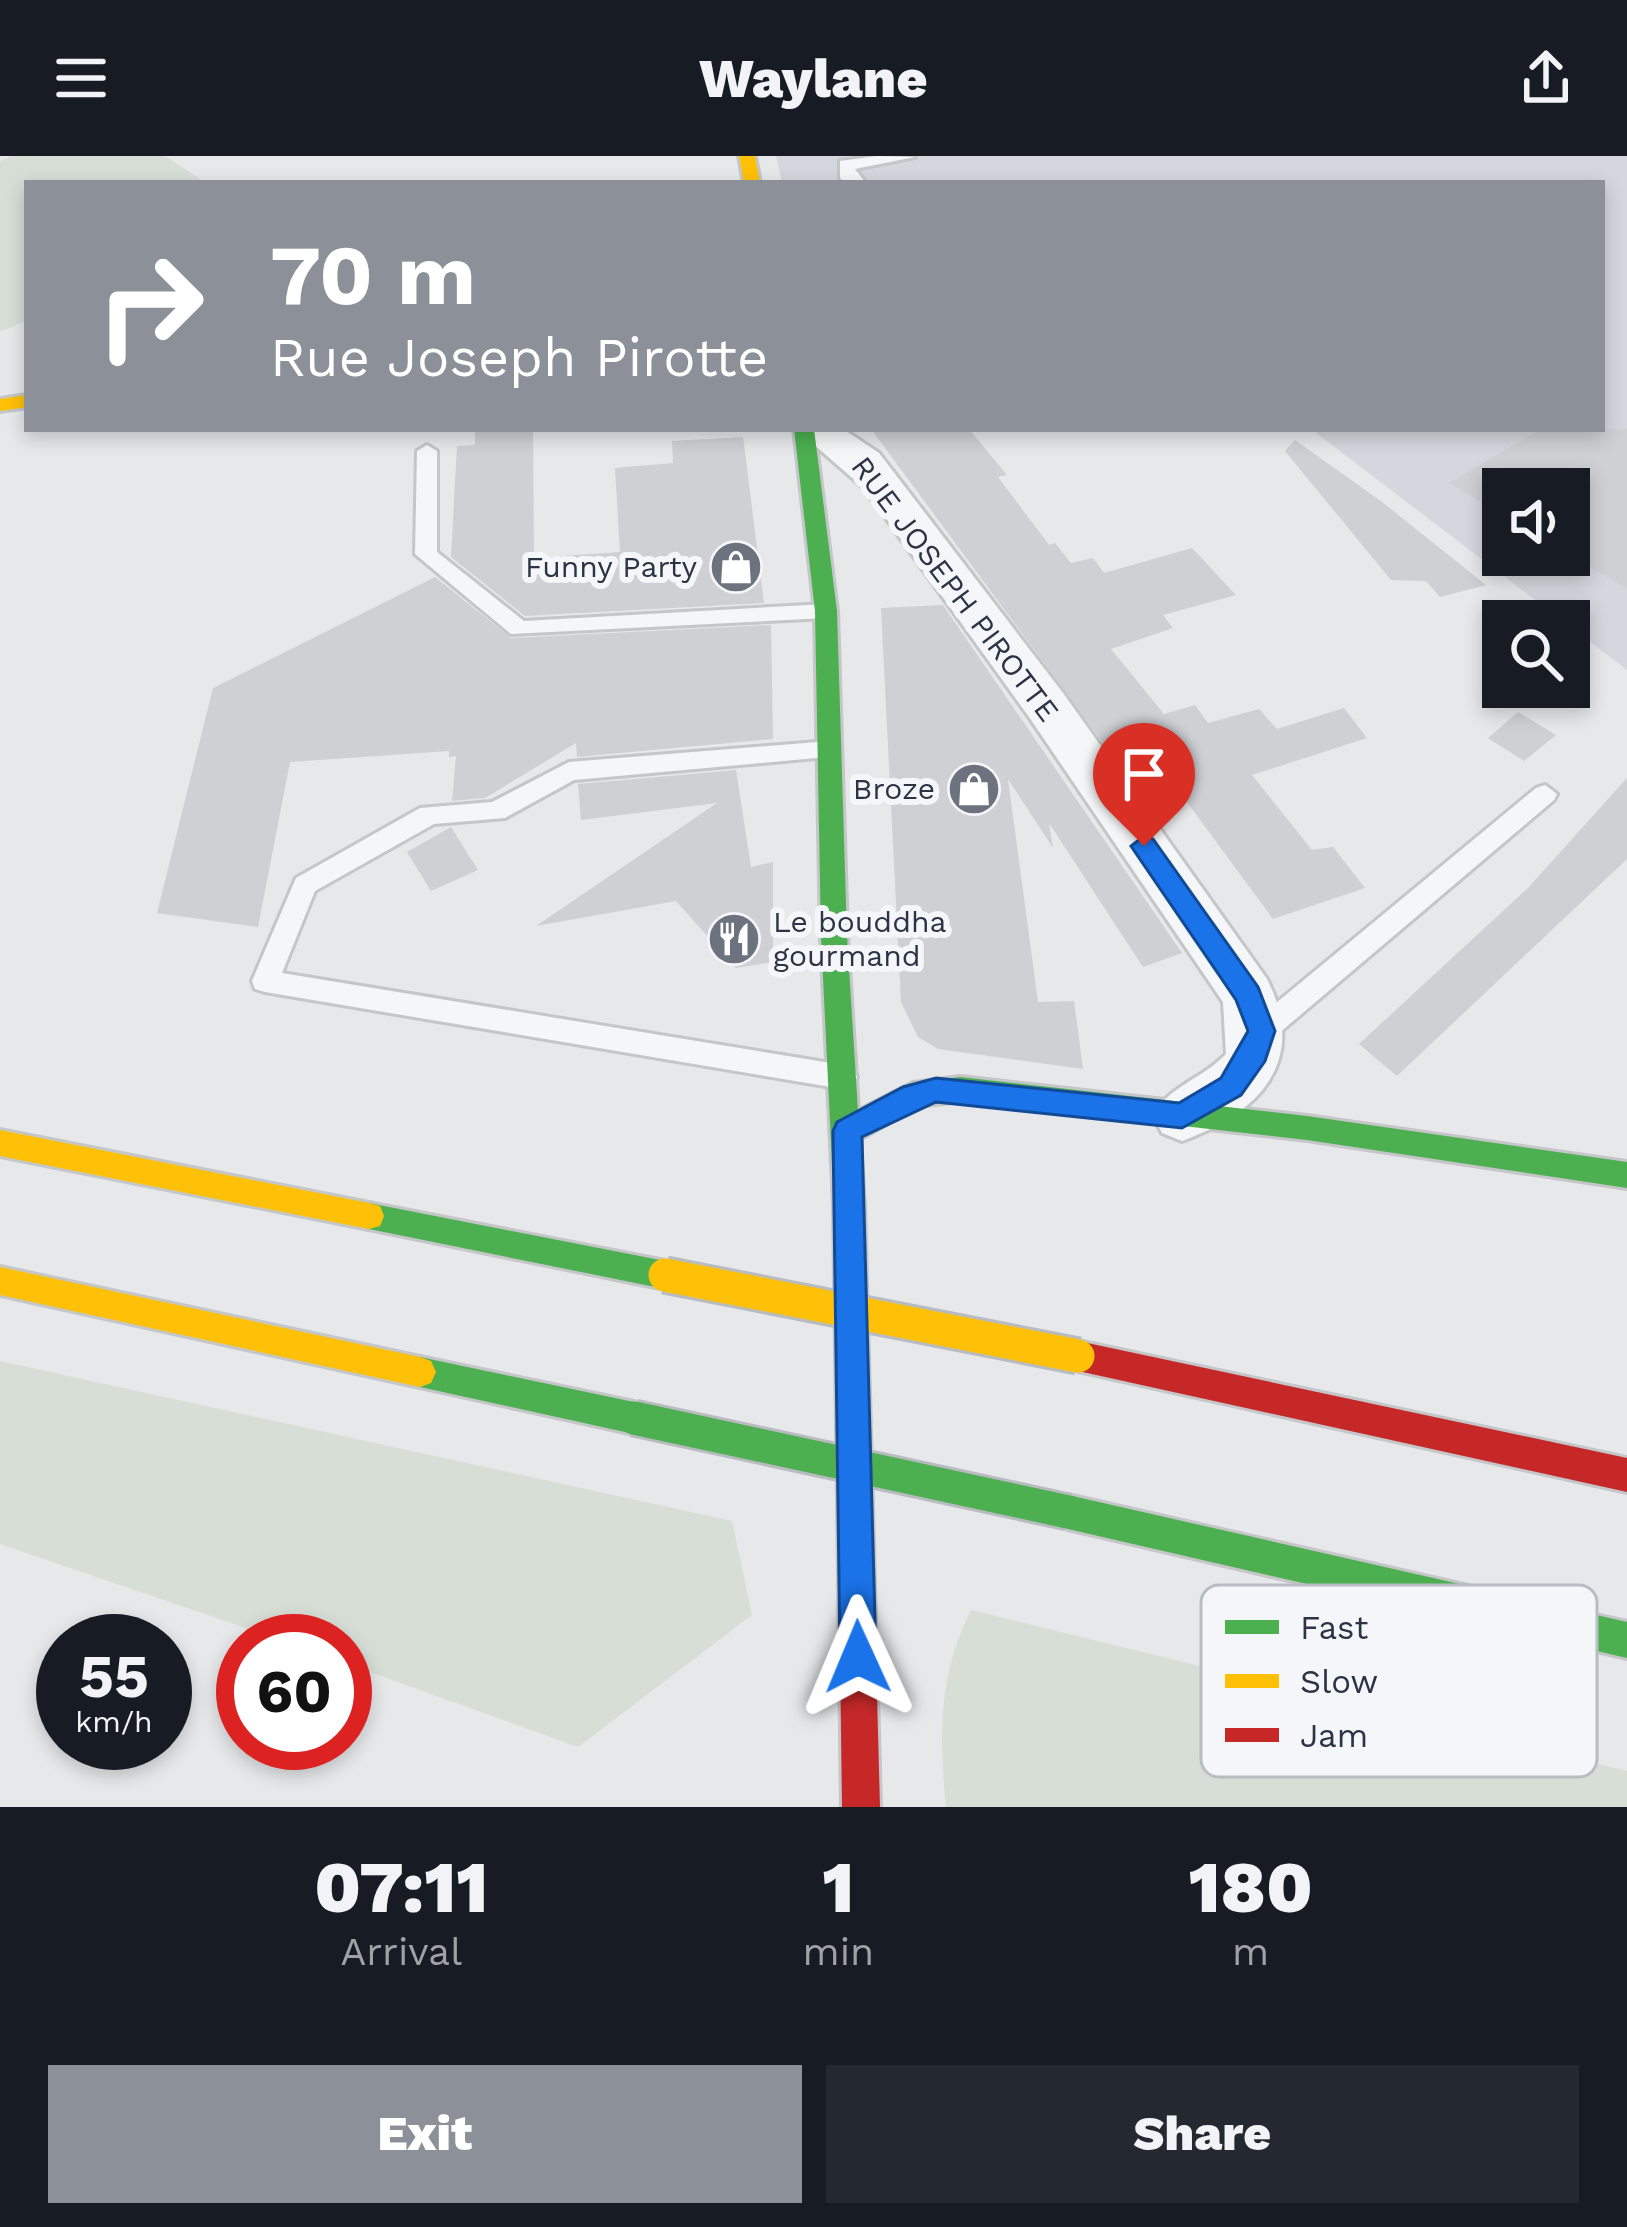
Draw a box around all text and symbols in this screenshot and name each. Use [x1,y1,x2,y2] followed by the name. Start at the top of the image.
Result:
[48,45,114,111] icon: menu
[1513,45,1579,111] icon: share
[699,47,928,110] text: Waylane
[270,226,476,324] text: 70 m
[72,228,228,384] icon: right
[270,326,768,389] text: Rue Joseph Pirotte
[844,449,1066,728] street label: RUE JOSEPH PIROTTE
[1482,468,1590,708] map controls
[1482,468,1590,576] button: sound
[708,539,764,595] shop icon: Funny Party
[525,549,698,584] place label: Funny Party
[1482,600,1590,708] button: search
[1093,723,1195,846] pin
[1111,741,1177,807] icon: arrive
[946,761,1002,817] shop icon: Broze
[853,771,935,806] place label: Broze
[773,904,947,973] place label: Le bouddha gourmand
[706,911,762,967] restaurant icon: Le bouddha gourmand
[1201,1585,1597,1777] legend
[795,1594,921,1720] position arrow
[1300,1608,1369,1647] text: Fast
[216,1614,372,1770] speed limit sign: 60
[79,1641,149,1712] text: 55
[1300,1662,1378,1701] text: Slow
[75,1704,153,1739] text: km/h
[1300,1716,1368,1755] text: Jam
[314,1845,488,1929] text: 07:11
[822,1845,854,1929] text: 1
[1188,1845,1313,1929] text: 180
[340,1929,462,1974] text: Arrival
[803,1929,874,1974] text: min
[1232,1929,1269,1974] text: m
[48,2065,802,2203] button: Exit
[826,2065,1579,2203] button: Share

